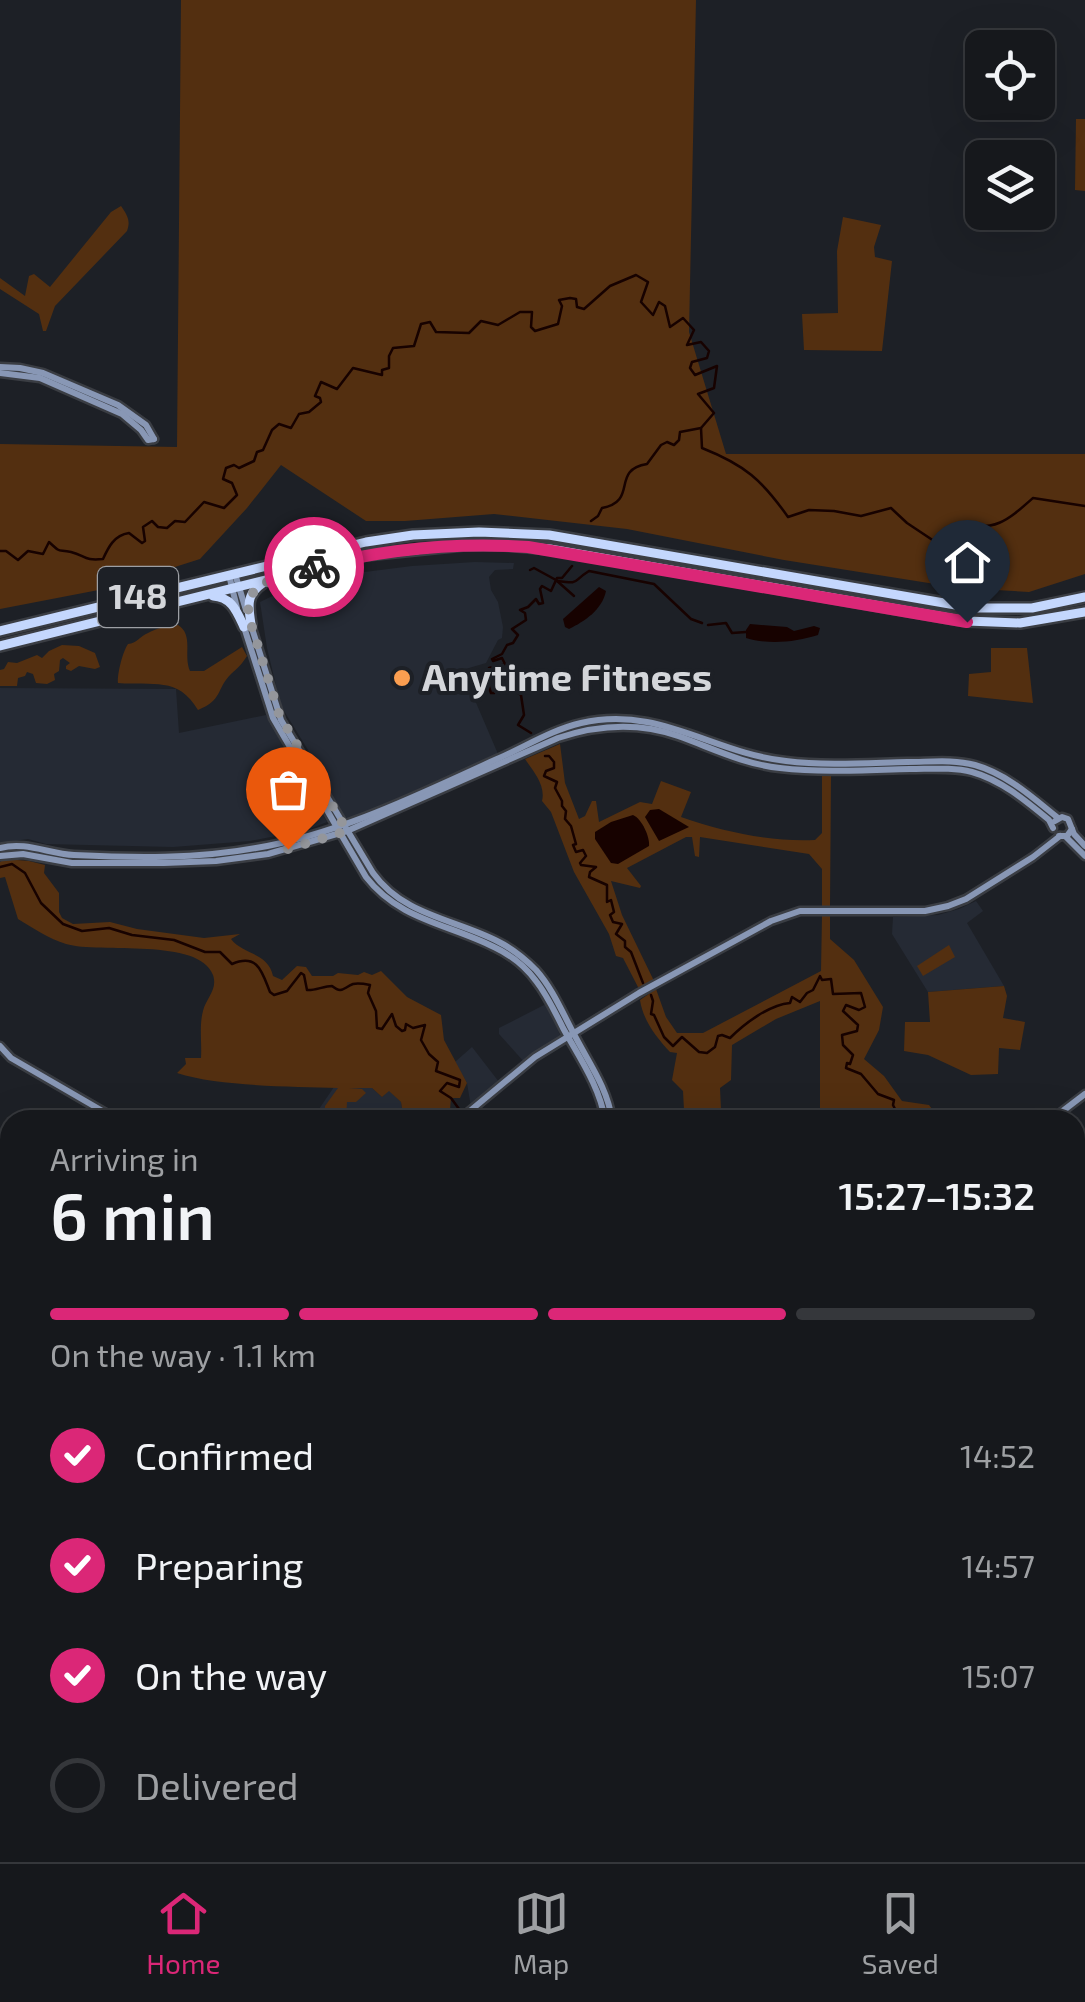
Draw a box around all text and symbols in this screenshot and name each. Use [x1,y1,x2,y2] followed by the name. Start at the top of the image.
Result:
[965,30,1055,230] map controls
[965,30,1055,120] button: locate
[965,140,1055,230] button: layers
[264,517,364,617] courier
[925,520,1010,623] pin
[940,535,995,590] icon: home
[287,540,342,595] icon: bike
[98,567,178,627] road number: 148
[422,653,712,699] place label: Anytime Fitness
[391,667,413,689] marker: Anytime Fitness
[246,747,331,850] pin
[261,762,316,817] icon: bag
[50,1139,199,1177] text: Arriving in
[838,1172,1035,1218] text: 15:27–15:32
[50,1175,215,1253] text: 6 min
[50,1335,316,1373] text: On the way · 1.1 km
[50,1428,105,1483] icon: check
[135,1432,314,1478] text: Confirmed
[960,1436,1035,1474] text: 14:52
[50,1538,105,1593] icon: check
[135,1542,303,1588] text: Preparing
[961,1546,1035,1584] text: 14:57
[50,1648,105,1703] icon: check
[135,1652,327,1698] text: On the way
[962,1656,1035,1694] text: 15:07
[135,1762,299,1808] text: Delivered
[146,1886,220,1980] tab: Home
[513,1886,569,1980] tab: Map
[862,1886,939,1980] tab: Saved

